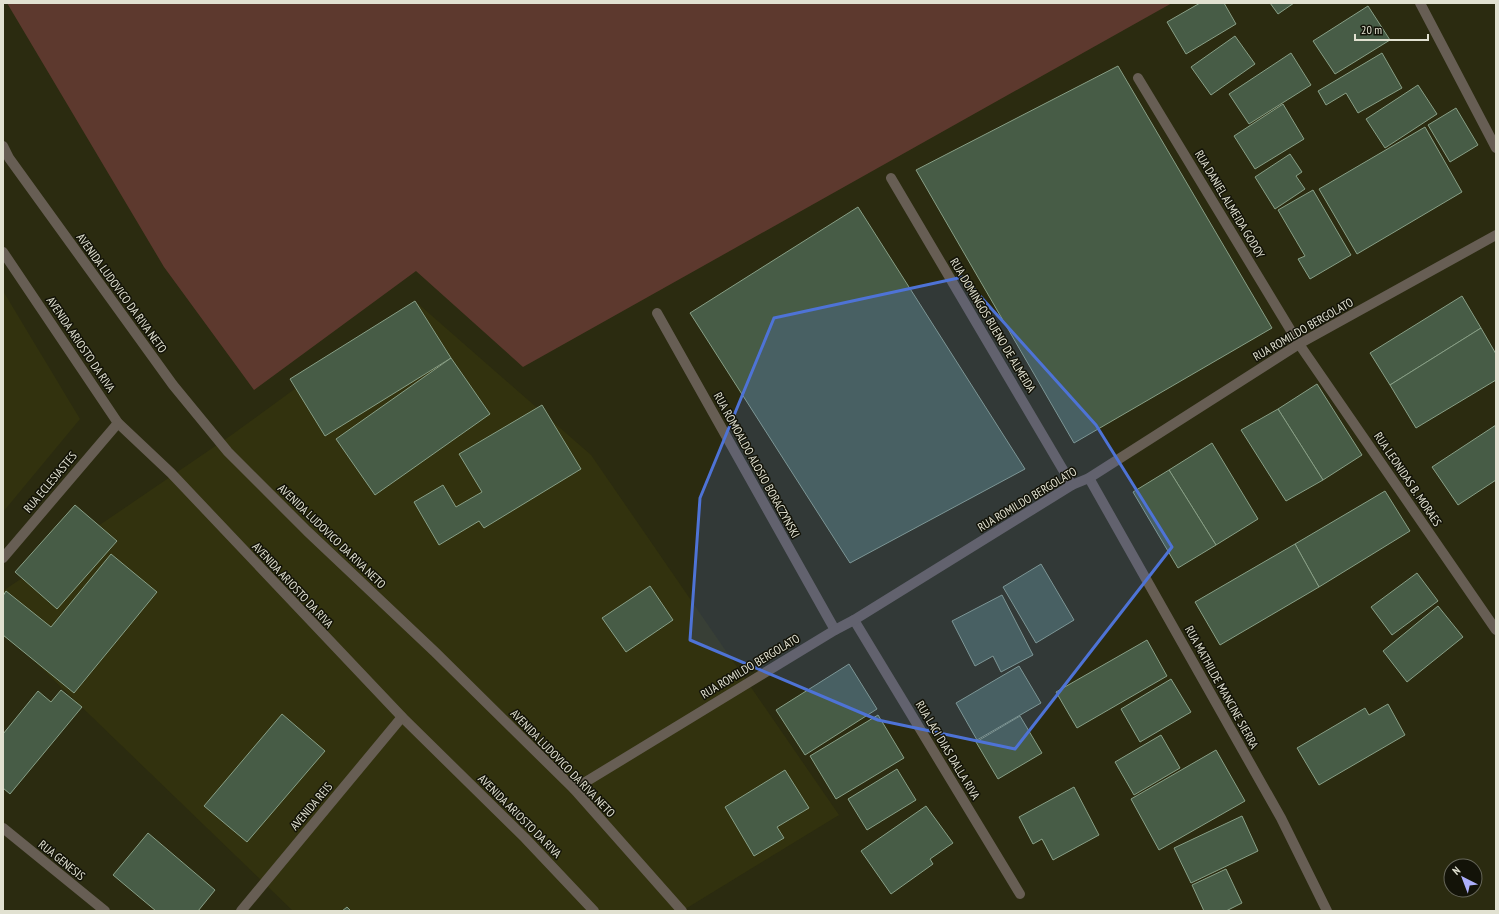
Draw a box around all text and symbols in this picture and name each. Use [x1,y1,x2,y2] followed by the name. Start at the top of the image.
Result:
[1355,16,1428,42] scale bar
[1361,22,1382,37] text: 20 m
[1192,147,1268,261] street label: RUA DANIEL ALMEIDA GODOY
[74,230,171,356] street label: AVENIDA LUDOVICO DA RIVA NETO
[947,255,1039,395] street label: RUA DOMINGOS BUENO DE ALMEIDA
[43,293,119,395] street label: AVENIDA ARIOSTO DA RIVA
[1250,294,1356,364] street label: RUA ROMILDO BERGOLATO
[711,390,803,540] street label: RUA ROMOALDO ALOSIO BORACZYNSKI
[1371,429,1445,529] street label: RUA LEONIDAS B. MORAES
[20,448,80,516] street label: RUA ECLESIASTES
[975,463,1080,535] street label: RUA ROMILDO BERGOLATO
[275,481,389,592] street label: AVENIDA LUDOVICO DA RIVA NETO
[249,539,337,631] street label: AVENIDA ARIOSTO DA RIVA
[1182,623,1262,751] street label: RUA MATHILDE MANCINE SIERRA
[698,630,803,702] street label: RUA ROMILDO BERGOLATO
[913,698,984,802] street label: RUA LACI DIAS DALLA RIVA
[508,706,619,820] street label: AVENIDA LUDOVICO DA RIVA NETO
[475,771,565,861] street label: AVENIDA ARIOSTO DA RIVA
[287,779,335,833] street label: AVENIDA REIS
[36,837,88,883] street label: RUA GENESIS
[1443,858,1483,898] north arrow
[1449,863,1463,878] text: N

